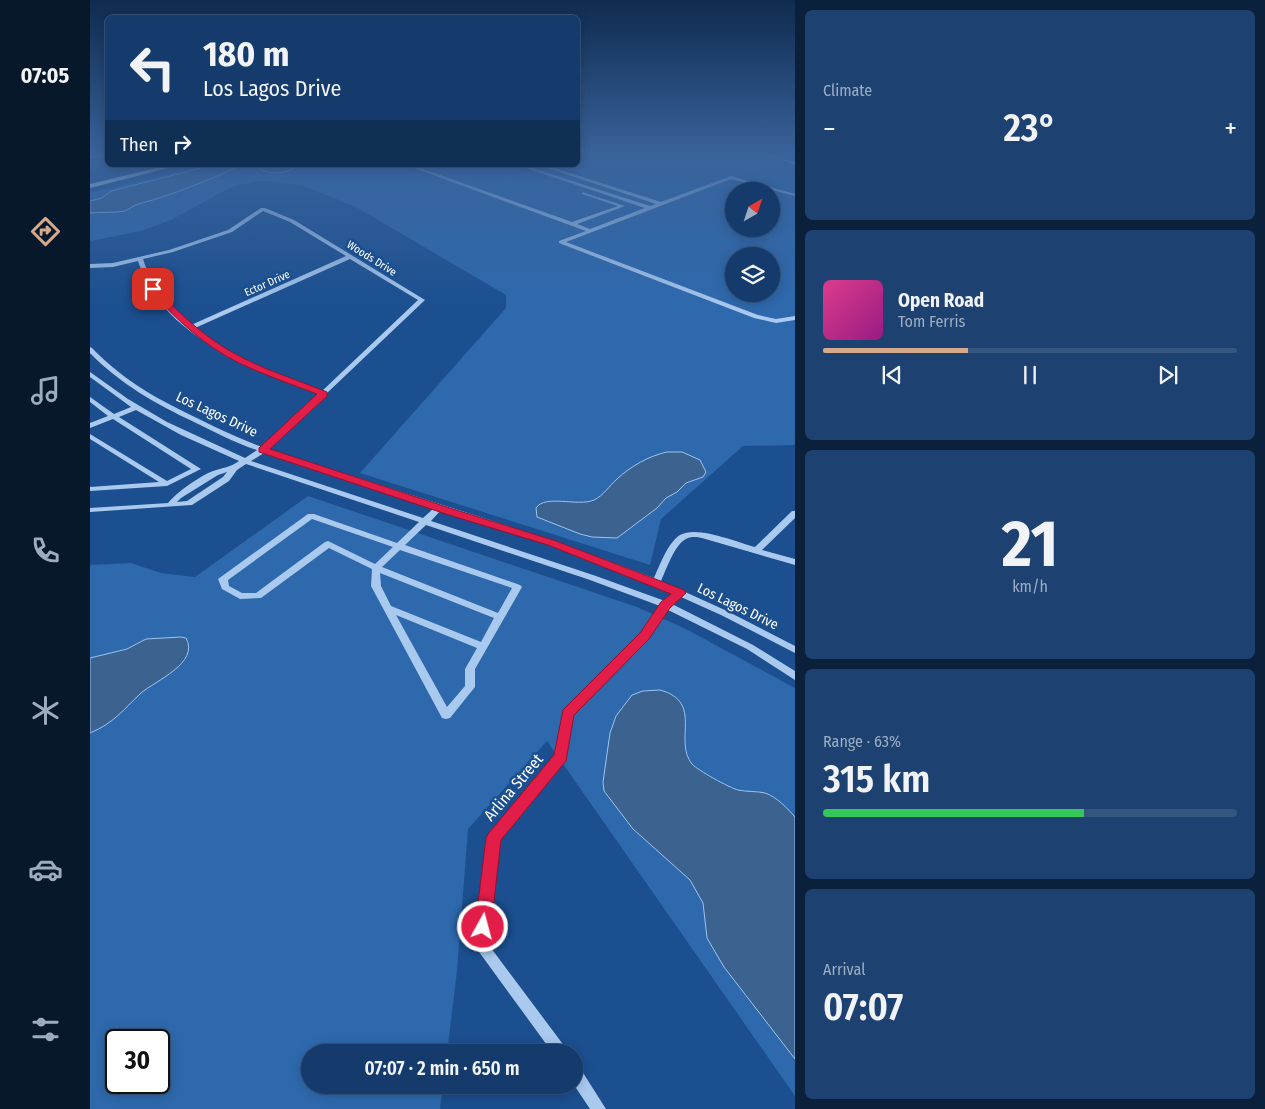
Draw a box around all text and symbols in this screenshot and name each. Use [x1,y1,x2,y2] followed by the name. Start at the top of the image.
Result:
[203,33,289,75] text: 180 m
[120,35,185,100] icon: left
[21,62,69,89] text: 07:05
[203,75,341,102] text: Los Lagos Drive
[823,81,872,100] text: Climate
[1003,105,1056,151] text: 23°
[823,112,836,145] text: −
[1224,112,1237,145] text: +
[168,130,196,158] icon: right
[120,133,158,156] text: Then
[725,182,780,238] north arrow
[725,182,780,302] map controls
[28,214,63,249] icon: directions
[344,238,399,279] street label: Woods Drive
[725,247,780,302] button: layers
[132,268,174,310] pin
[242,268,292,299] street label: Ector Drive
[139,275,167,303] icon: arrive
[898,289,984,312] text: Open Road
[898,312,965,331] text: Tom Ferris
[878,361,906,389] icon: previous
[1016,361,1044,389] icon: pause
[1154,361,1182,389] icon: next
[28,373,63,408] icon: music
[173,388,260,441] street label: Los Lagos Drive
[1002,505,1058,583] text: 21
[28,533,63,568] icon: phone
[1012,577,1048,596] text: km/h
[695,580,781,633] street label: Los Lagos Drive
[28,693,63,728] icon: climate
[823,732,901,751] text: Range · 63%
[480,749,547,825] street label: Arlina Street
[823,756,930,802] text: 315 km
[28,852,63,887] icon: car
[456,900,508,952] position arrow
[823,960,865,979] text: Arrival
[823,984,903,1030] text: 07:07
[28,1012,63,1047] icon: filters
[105,1029,170,1094] speed limit sign: 30
[365,1057,519,1080] text: 07:07 · 2 min · 650 m

